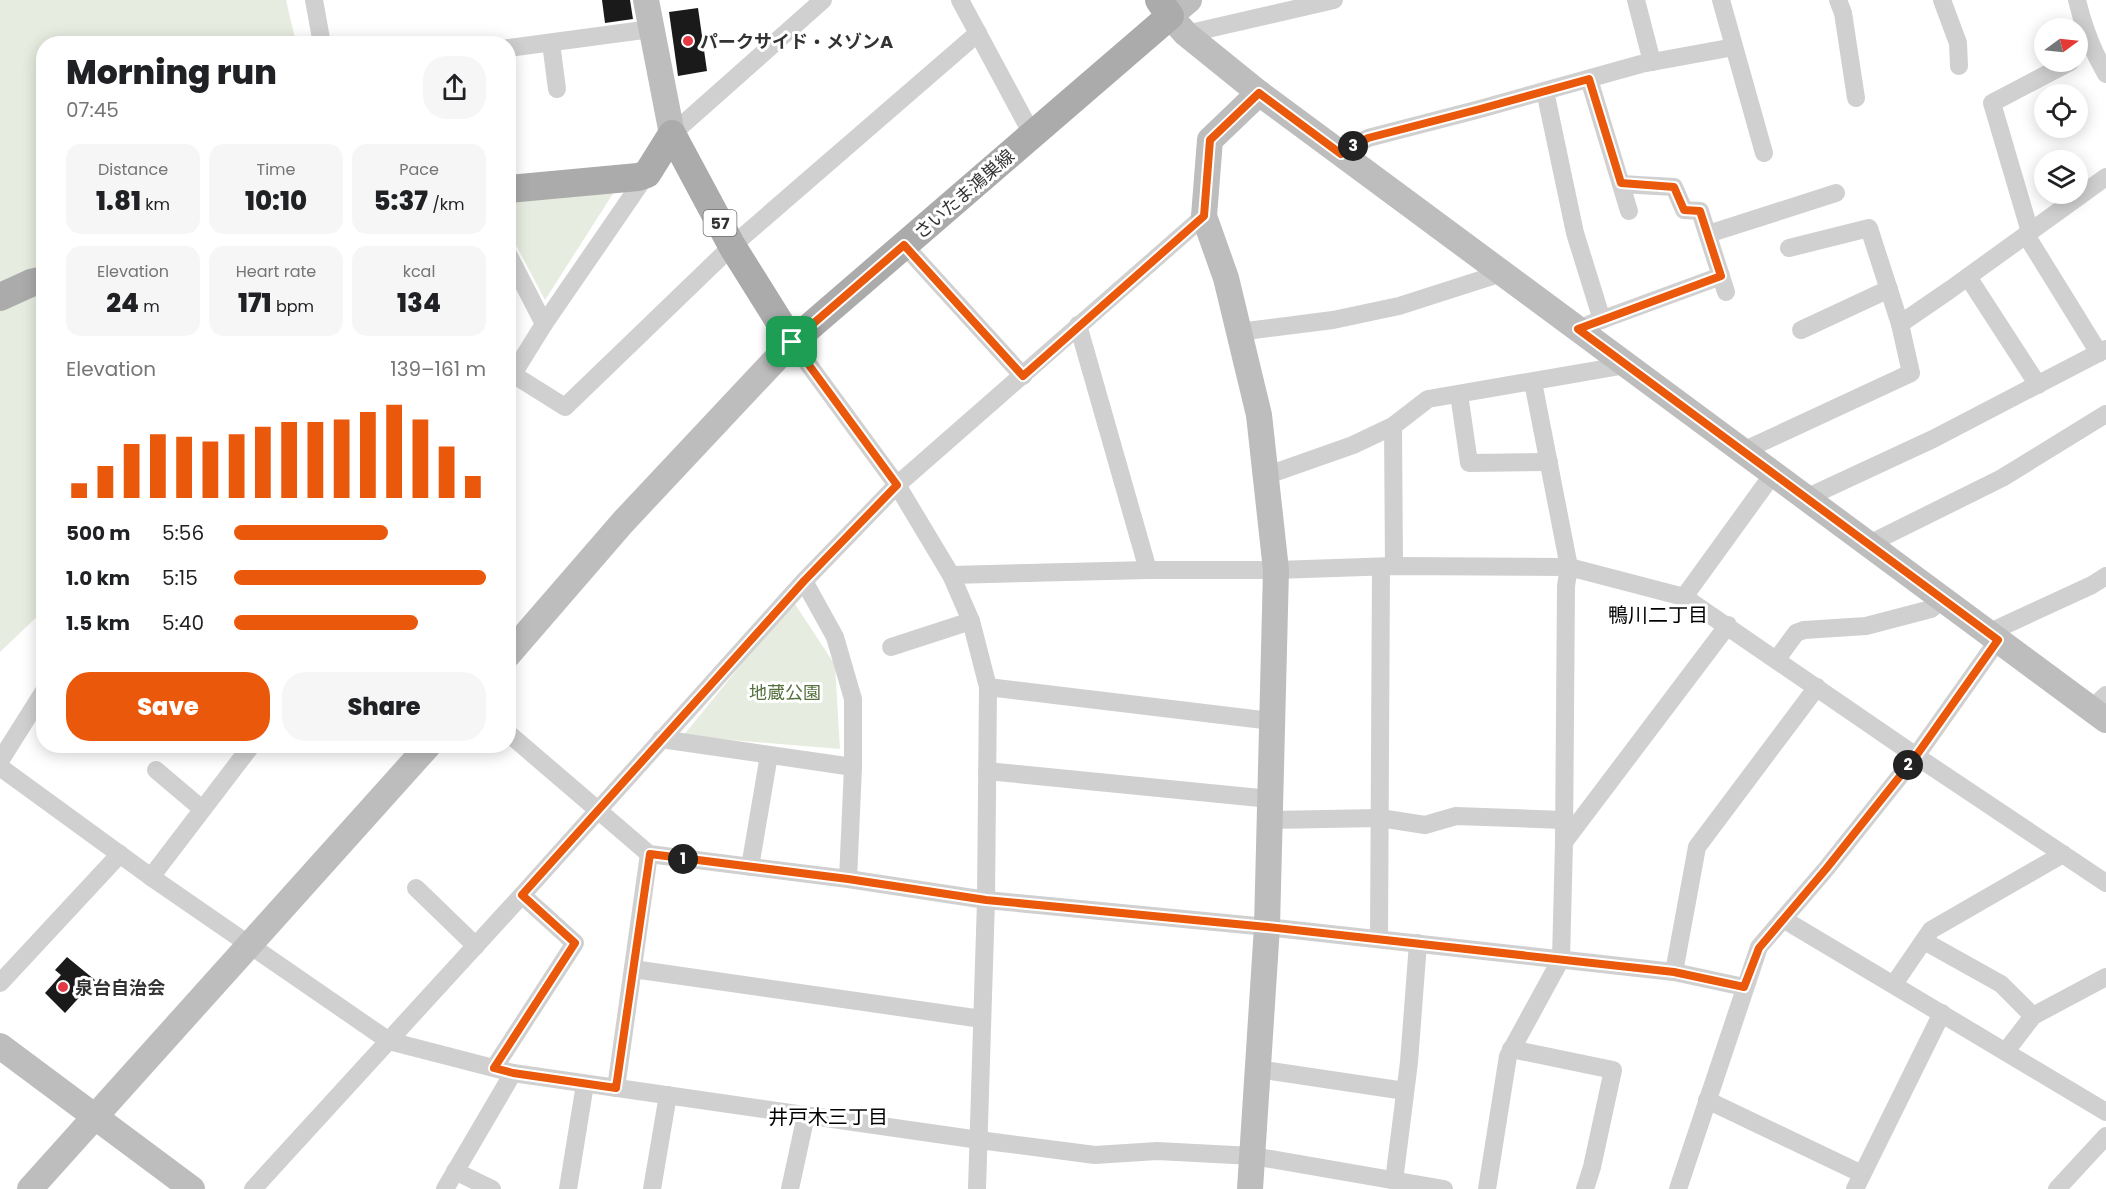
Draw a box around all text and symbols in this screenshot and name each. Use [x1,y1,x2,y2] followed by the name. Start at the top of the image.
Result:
[2034,18,2088,72] north arrow
[2034,18,2088,204] map controls
[700,29,893,54] place label: パークサイド・メゾンA
[681,34,695,48] marker: パークサイド・メゾンA
[66,49,277,96] text: Morning run
[423,56,486,119] button: share
[2034,84,2088,138] button: locate
[66,96,119,124] text: 07:45
[1338,131,1368,161] pin: 3
[1348,134,1358,157] text: 3
[908,143,1020,245] street label: さいたま鴻巣線
[2034,150,2088,204] button: layers
[98,158,168,181] text: Distance
[257,158,296,181] text: Time
[399,158,439,181] text: Pace
[96,183,141,219] text: 1.81
[245,183,307,219] text: 10:10
[374,183,428,219] text: 5:37
[141,193,170,216] text: km
[428,193,464,216] text: /km
[704,210,736,236] road number: 57
[97,260,169,283] text: Elevation
[236,260,316,283] text: Heart rate
[403,260,435,283] text: kcal
[106,285,139,321] text: 24
[238,285,272,321] text: 171
[397,285,441,321] text: 134
[139,295,160,318] text: m
[272,295,314,318] text: bpm
[766,316,817,367] pin
[775,325,808,358] icon: arrive
[66,355,156,383] text: Elevation
[390,355,486,383] text: 139–161 m
[66,519,131,547] text: 500 m
[162,519,204,547] text: 5:56
[66,564,130,592] text: 1.0 km
[162,564,198,592] text: 5:15
[1608,601,1708,629] district label: 鴨川二丁目
[66,609,130,637] text: 1.5 km
[162,609,204,637] text: 5:40
[66,672,270,741] button: Save
[282,672,486,741] button: Share
[749,680,821,705] park label: 地蔵公園
[1893,750,1923,780] pin: 2
[1903,753,1913,776] text: 2
[668,844,698,874] pin: 1
[680,847,686,870] text: 1
[75,975,165,1000] place label: 泉台自治会
[56,980,70,994] marker: 泉台自治会
[768,1103,888,1131] district label: 井戸木三丁目

